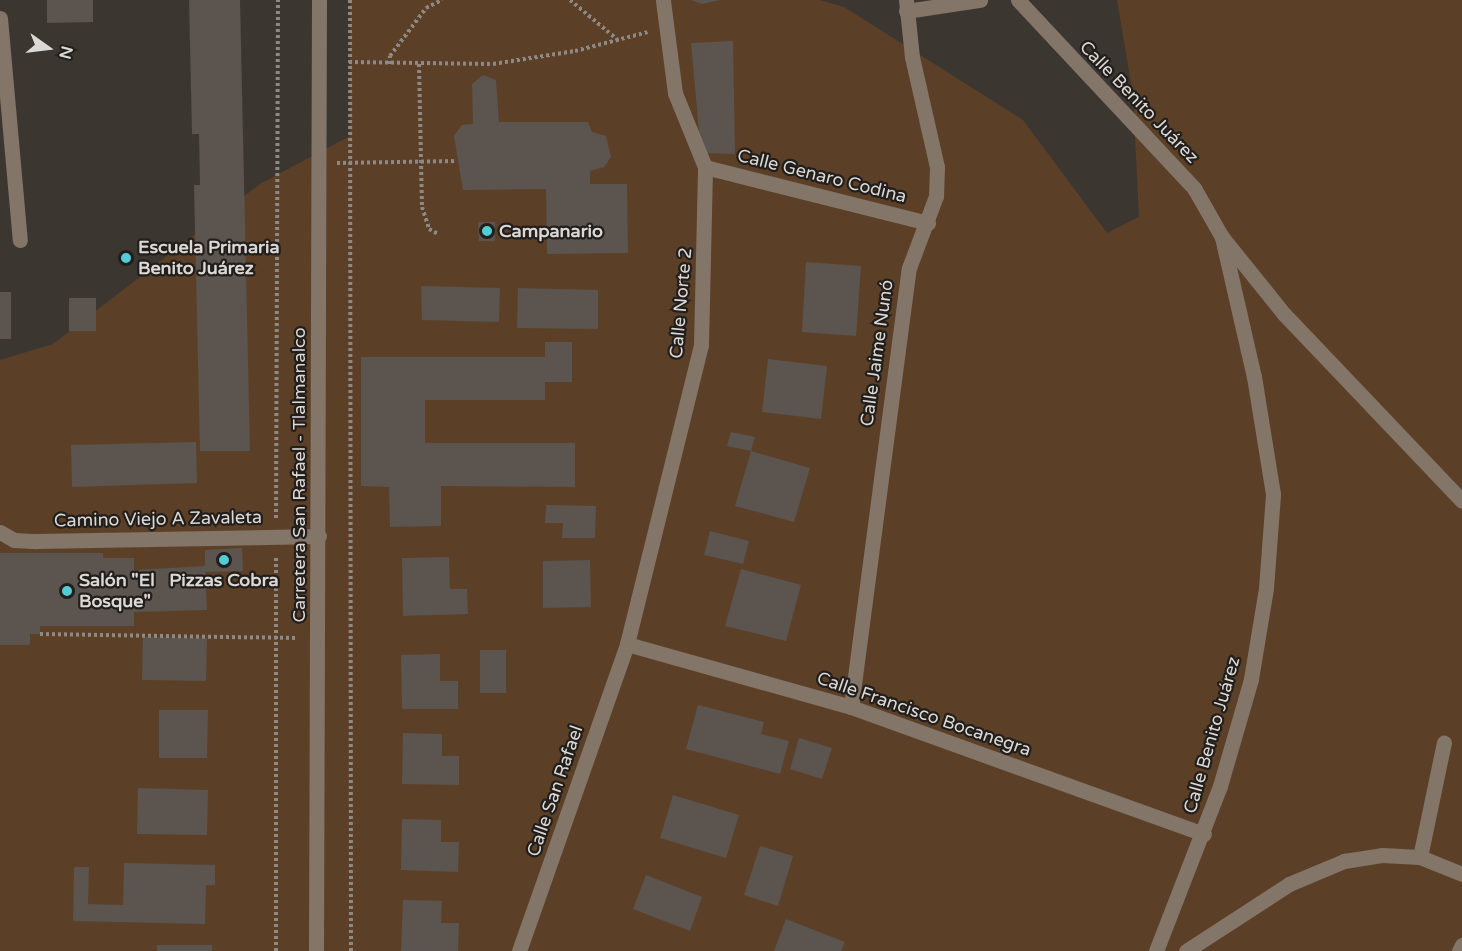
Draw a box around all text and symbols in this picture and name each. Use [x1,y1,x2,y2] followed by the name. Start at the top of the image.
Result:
[18,18,78,78] north arrow
[1075,36,1203,168] street label: Calle Benito Juárez
[54,44,77,61] text: N
[735,145,909,207] street label: Calle Genaro Codina
[499,220,603,242] place label: Campanario
[480,224,494,238] marker: Campanario
[138,237,279,280] place label: Escuela Primaria Benito Juárez
[665,247,697,359] street label: Calle Norte 2
[119,251,133,265] marker: Escuela Primaria Benito Juárez
[856,278,898,428] street label: Calle Jaime Nunó
[288,327,310,623] street label: Carretera San Rafael - Tlalmanalco
[54,506,262,532] street label: Camino Viejo A Zavaleta
[217,553,231,567] marker: Pizzas Cobra
[169,569,279,591] place label: Pizzas Cobra
[79,570,155,612] place label: Salón "El Bosque"
[60,584,74,598] marker: Salón "El Bosque"
[1179,654,1245,816] street label: Calle Benito Juárez
[814,667,1034,761] street label: Calle Francisco Bocanegra
[522,723,588,859] street label: Calle San Rafael

